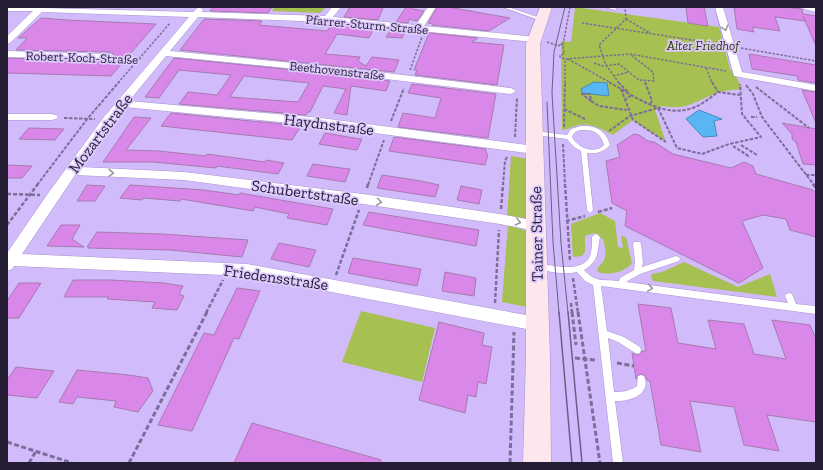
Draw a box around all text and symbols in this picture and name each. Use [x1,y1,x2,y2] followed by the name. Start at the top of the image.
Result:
[305,12,429,37] street label: Pfarrer-Sturm-Straße
[720,24,729,31] one-way arrow
[666,38,741,53] park label: Alter Friedhof
[25,48,138,67] street label: Robert-Koch-Straße
[289,58,385,83] street label: Beethovenstraße
[64,90,137,177] street label: Mozartstraße
[283,110,375,139] street label: Haydnstraße
[108,169,114,177] one-way arrow
[250,176,360,209] street label: Schubertstraße
[526,186,547,282] street label: Tainer Straße
[376,197,382,206] one-way arrow
[515,218,521,226] one-way arrow
[222,261,329,294] street label: Friedensstraße
[647,283,653,292] one-way arrow

